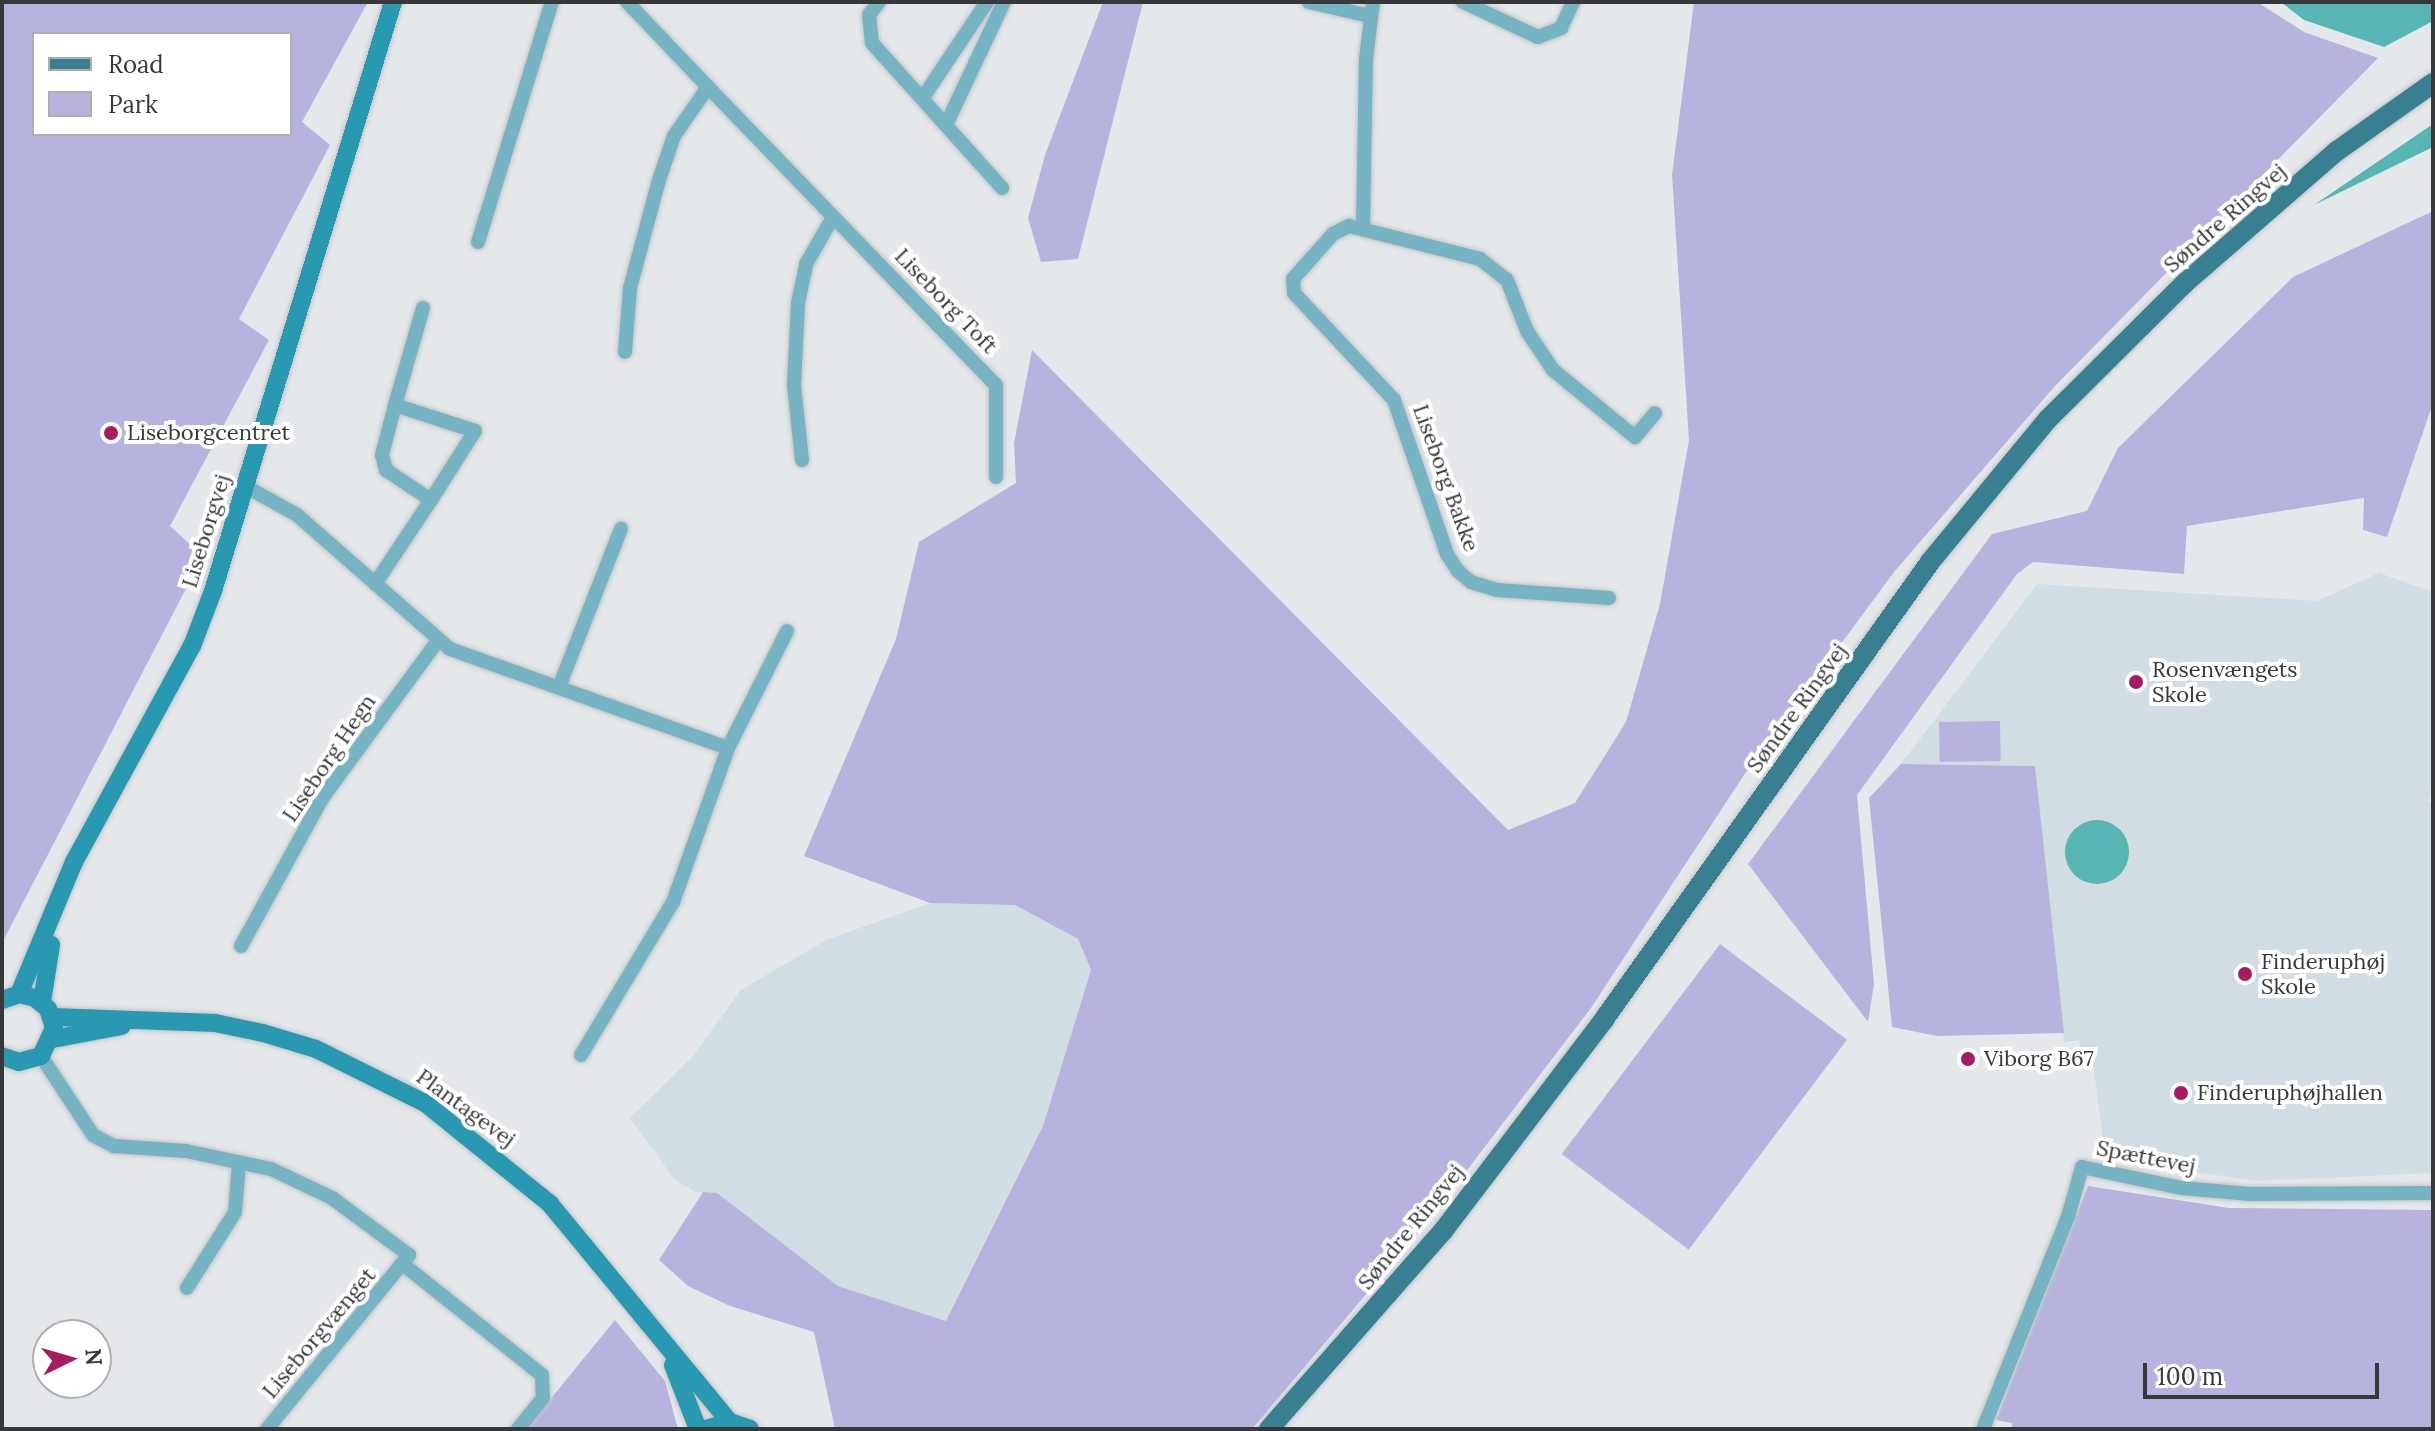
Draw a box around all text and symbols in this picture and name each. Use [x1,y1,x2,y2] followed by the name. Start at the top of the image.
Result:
[32,32,292,136] legend
[108,49,164,80] text: Road
[108,89,158,120] text: Park
[2158,158,2292,278] street label: Søndre Ringvej
[889,243,1003,359] street label: Liseborg Toft
[1407,401,1485,555] street label: Liseborg Bakke
[127,420,290,446] place label: Liseborgcentret
[102,424,120,442] marker: Liseborgcentret
[176,471,236,591] street label: Liseborgvej
[1741,638,1853,778] street label: Søndre Ringvej
[2152,656,2298,708] place label: Rosenvængets Skole
[2127,673,2145,691] marker: Rosenvængets Skole
[277,689,381,827] street label: Liseborg Hegn
[2261,948,2385,1000] place label: Finderuphøj Skole
[2236,965,2254,983] marker: Finderuphøj Skole
[1984,1046,2094,1072] place label: Viborg B67
[1959,1050,1977,1068] marker: Viborg B67
[411,1063,521,1153] street label: Plantagevej
[2197,1080,2383,1106] place label: Finderuphøjhallen
[2172,1084,2190,1102] marker: Finderuphøjhallen
[2094,1134,2198,1180] street label: Spættevej
[1352,1159,1470,1295] street label: Søndre Ringvej
[257,1262,381,1404] street label: Liseborgvænget
[32,1319,112,1399] north arrow
[79,1347,109,1367] text: N
[2147,1347,2383,1397] scale bar
[2157,1361,2223,1392] text: 100 m

